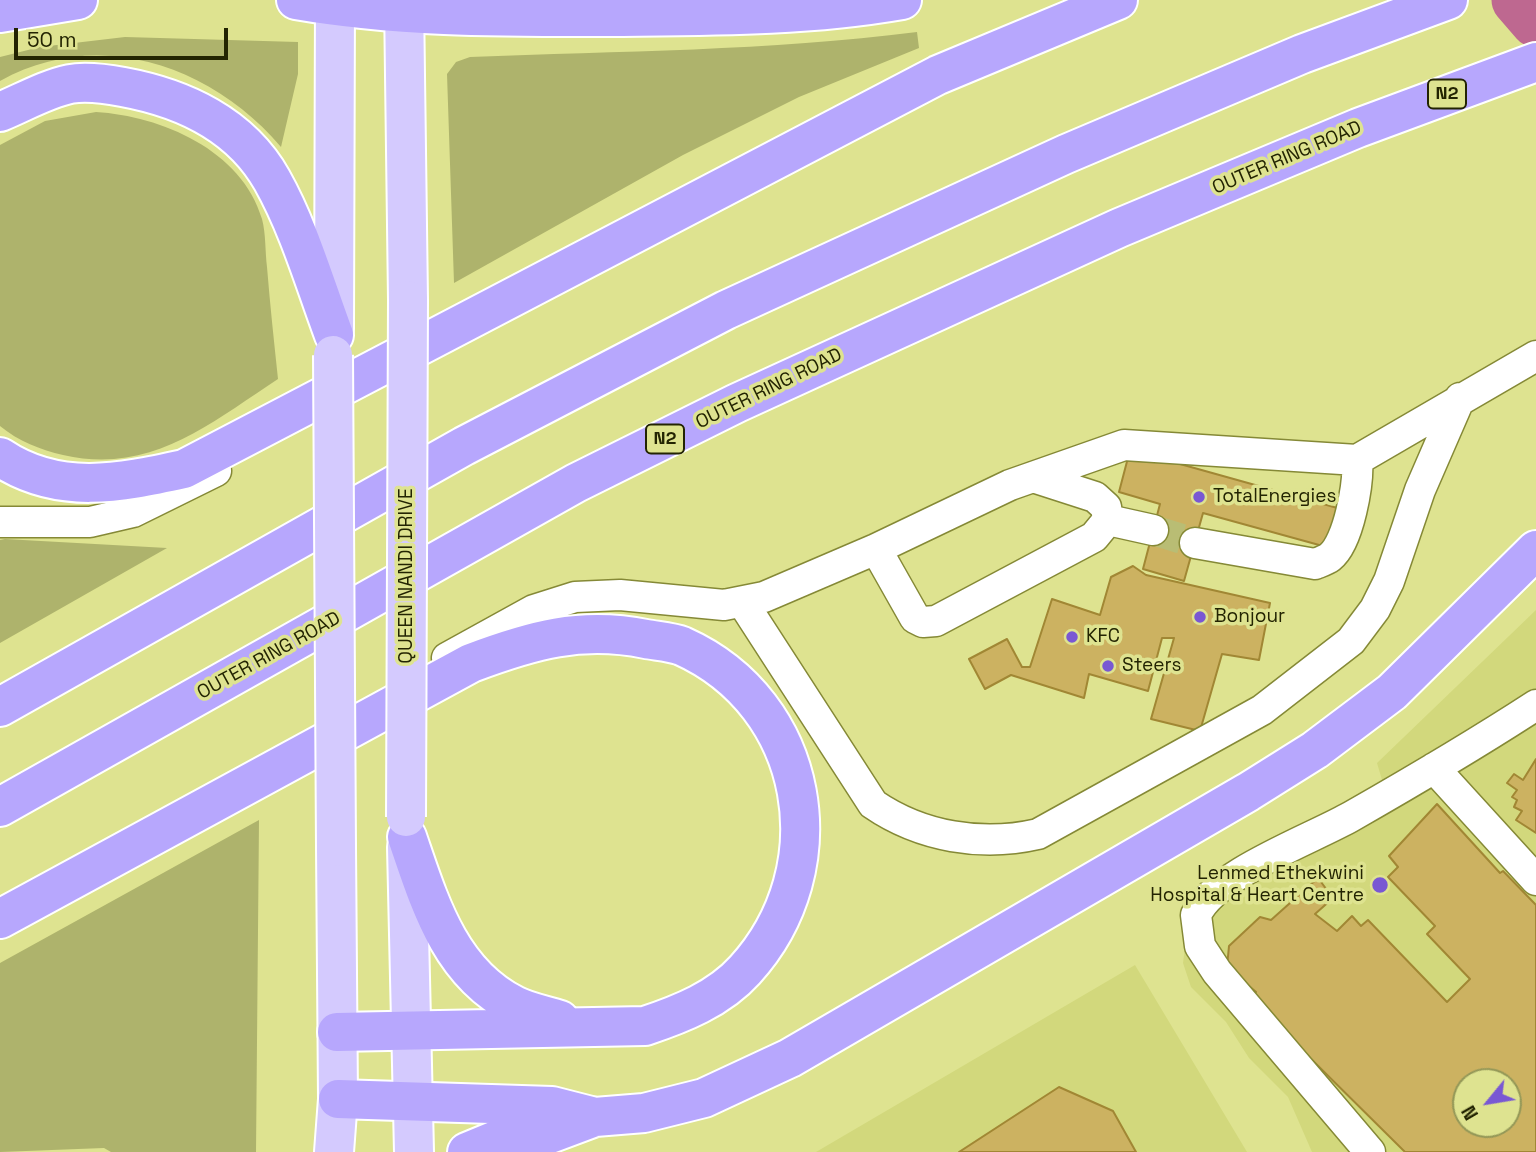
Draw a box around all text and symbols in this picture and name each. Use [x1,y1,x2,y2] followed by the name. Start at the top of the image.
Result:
[18,14,231,58] scale bar
[27,26,77,53] text: 50 m
[1428,80,1466,108] road number: N2
[1209,116,1365,200] street label: OUTER RING ROAD
[692,344,846,434] street label: OUTER RING ROAD
[646,424,684,454] road number: N2
[1213,486,1336,508] place label: TotalEnergies
[396,488,418,664] street label: QUEEN NANDI DRIVE
[1191,489,1207,505] marker: TotalEnergies
[1214,606,1285,628] place label: Bonjour
[194,607,344,705] street label: OUTER RING ROAD
[1192,609,1208,625] marker: Bonjour
[1086,626,1120,648] place label: KFC
[1064,629,1080,645] marker: KFC
[1122,655,1182,677] place label: Steers
[1100,658,1116,674] marker: Steers
[1150,863,1364,907] place label: Lenmed Ethekwini Hospital & Heart Centre
[1370,875,1390,895] marker: Lenmed Ethekwini Hospital & Heart Centre
[1452,1068,1522,1138] north arrow
[1456,1101,1484,1125] text: N

